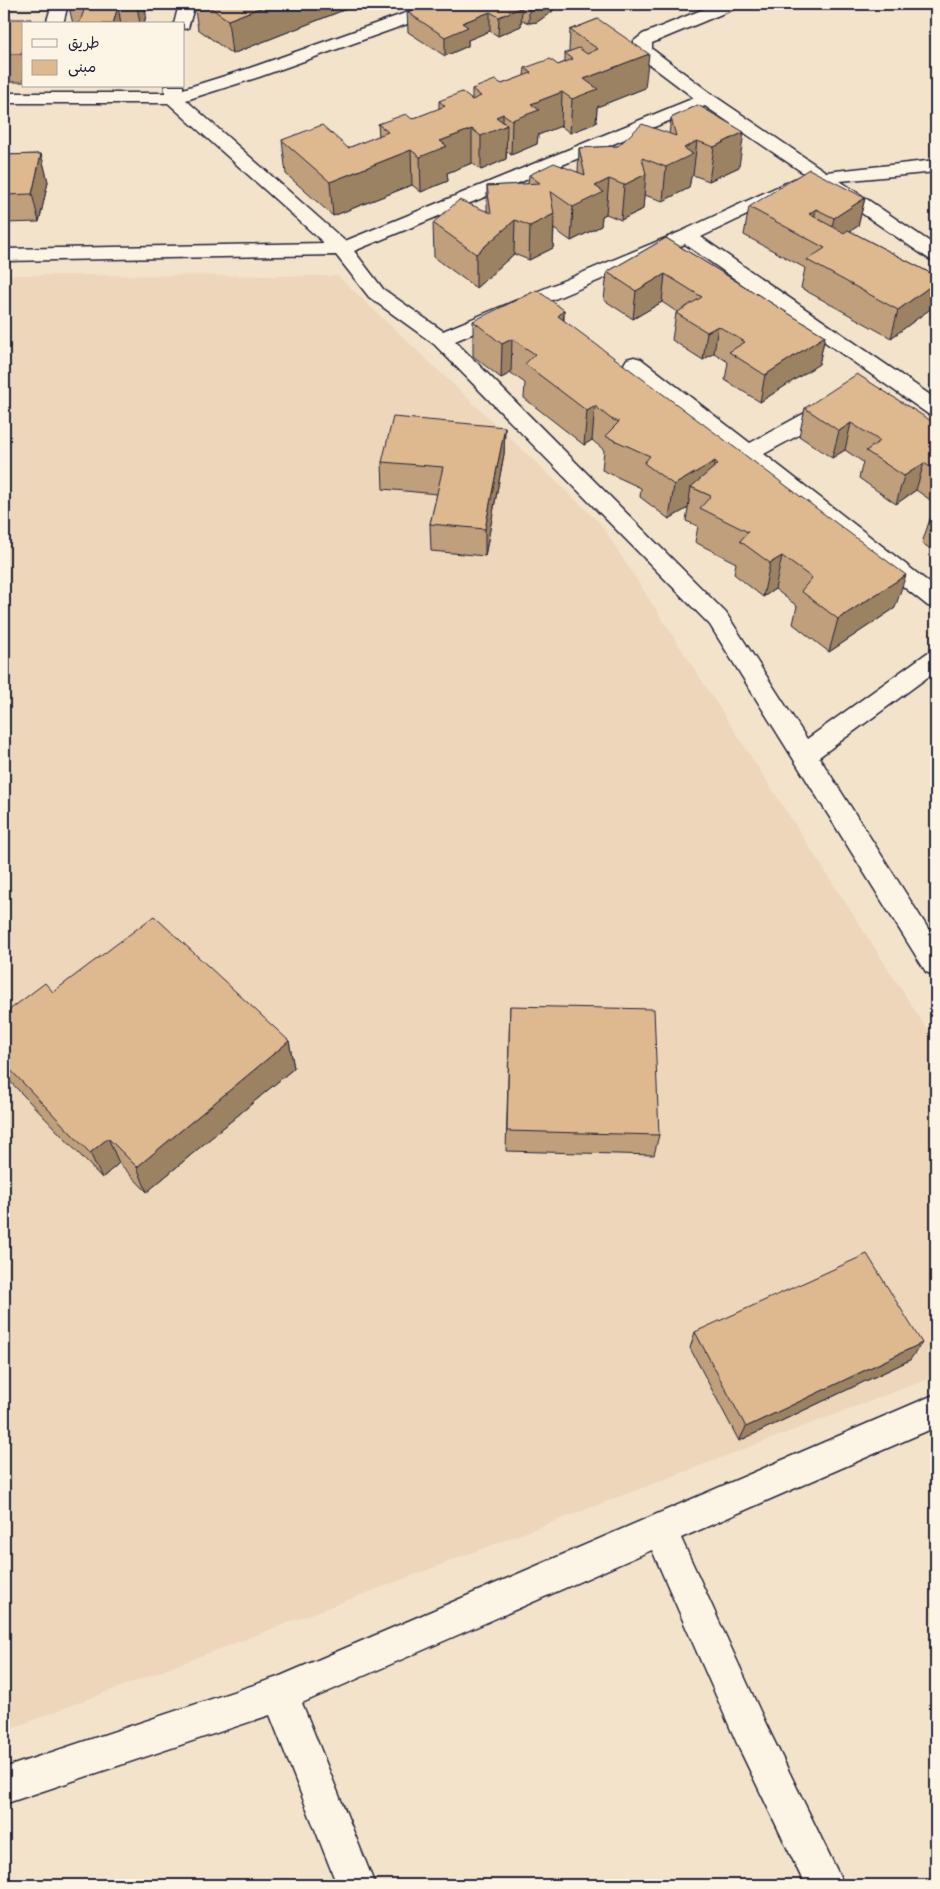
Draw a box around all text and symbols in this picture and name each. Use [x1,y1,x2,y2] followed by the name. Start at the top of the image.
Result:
[22,22,185,88] legend
[68,33,100,52] text: طريق
[68,57,96,77] text: مبنى

